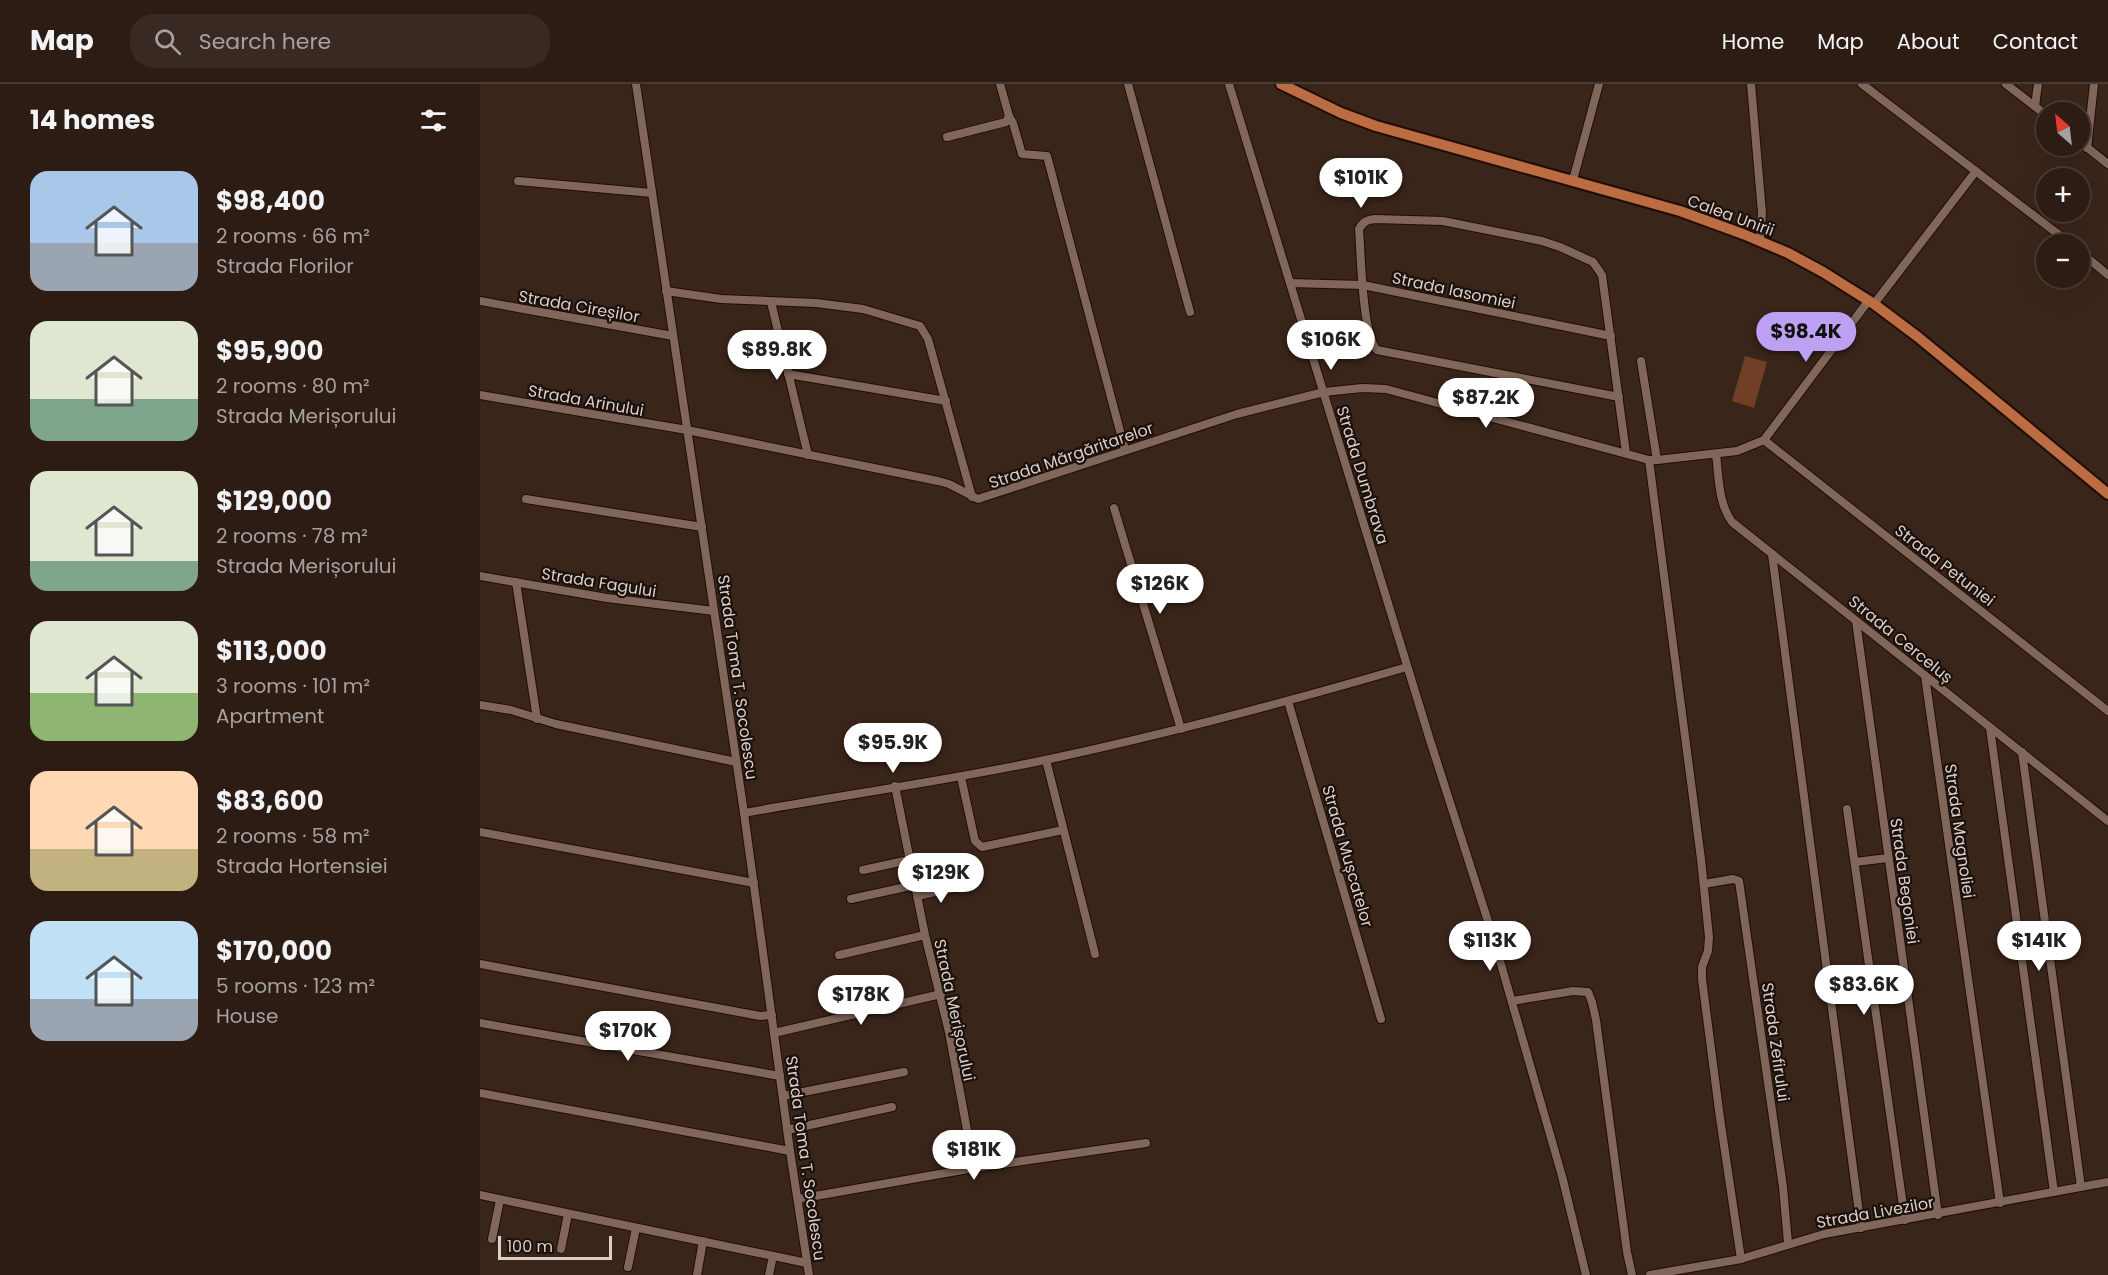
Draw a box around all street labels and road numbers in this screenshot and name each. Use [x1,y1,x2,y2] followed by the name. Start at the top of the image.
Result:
[1684,189,1777,242] street label: Calea Unirii
[1390,266,1518,315] street label: Strada Iasomiei
[517,285,641,328] street label: Strada Cireșilor
[526,379,646,422] street label: Strada Arinului
[1331,403,1394,547] street label: Strada Dumbrava
[986,416,1157,494] street label: Strada Mărgăritarelor
[1890,519,2000,612] street label: Strada Petuniei
[540,562,658,603] street label: Strada Fagului
[712,573,763,781] street label: Strada Toma T. Socolescu
[1844,590,1958,689] street label: Strada Cerceluș
[1939,762,1980,900] street label: Strada Magnoliei
[1316,782,1379,930] street label: Strada Mușcatelor
[1884,817,1925,945] street label: Strada Begoniei
[928,937,981,1083] street label: Strada Merișorului
[1756,981,1795,1103] street label: Strada Zefirului
[780,1054,831,1262] street label: Strada Toma T. Socolescu
[1814,1191,1936,1234] street label: Strada Livezilor

